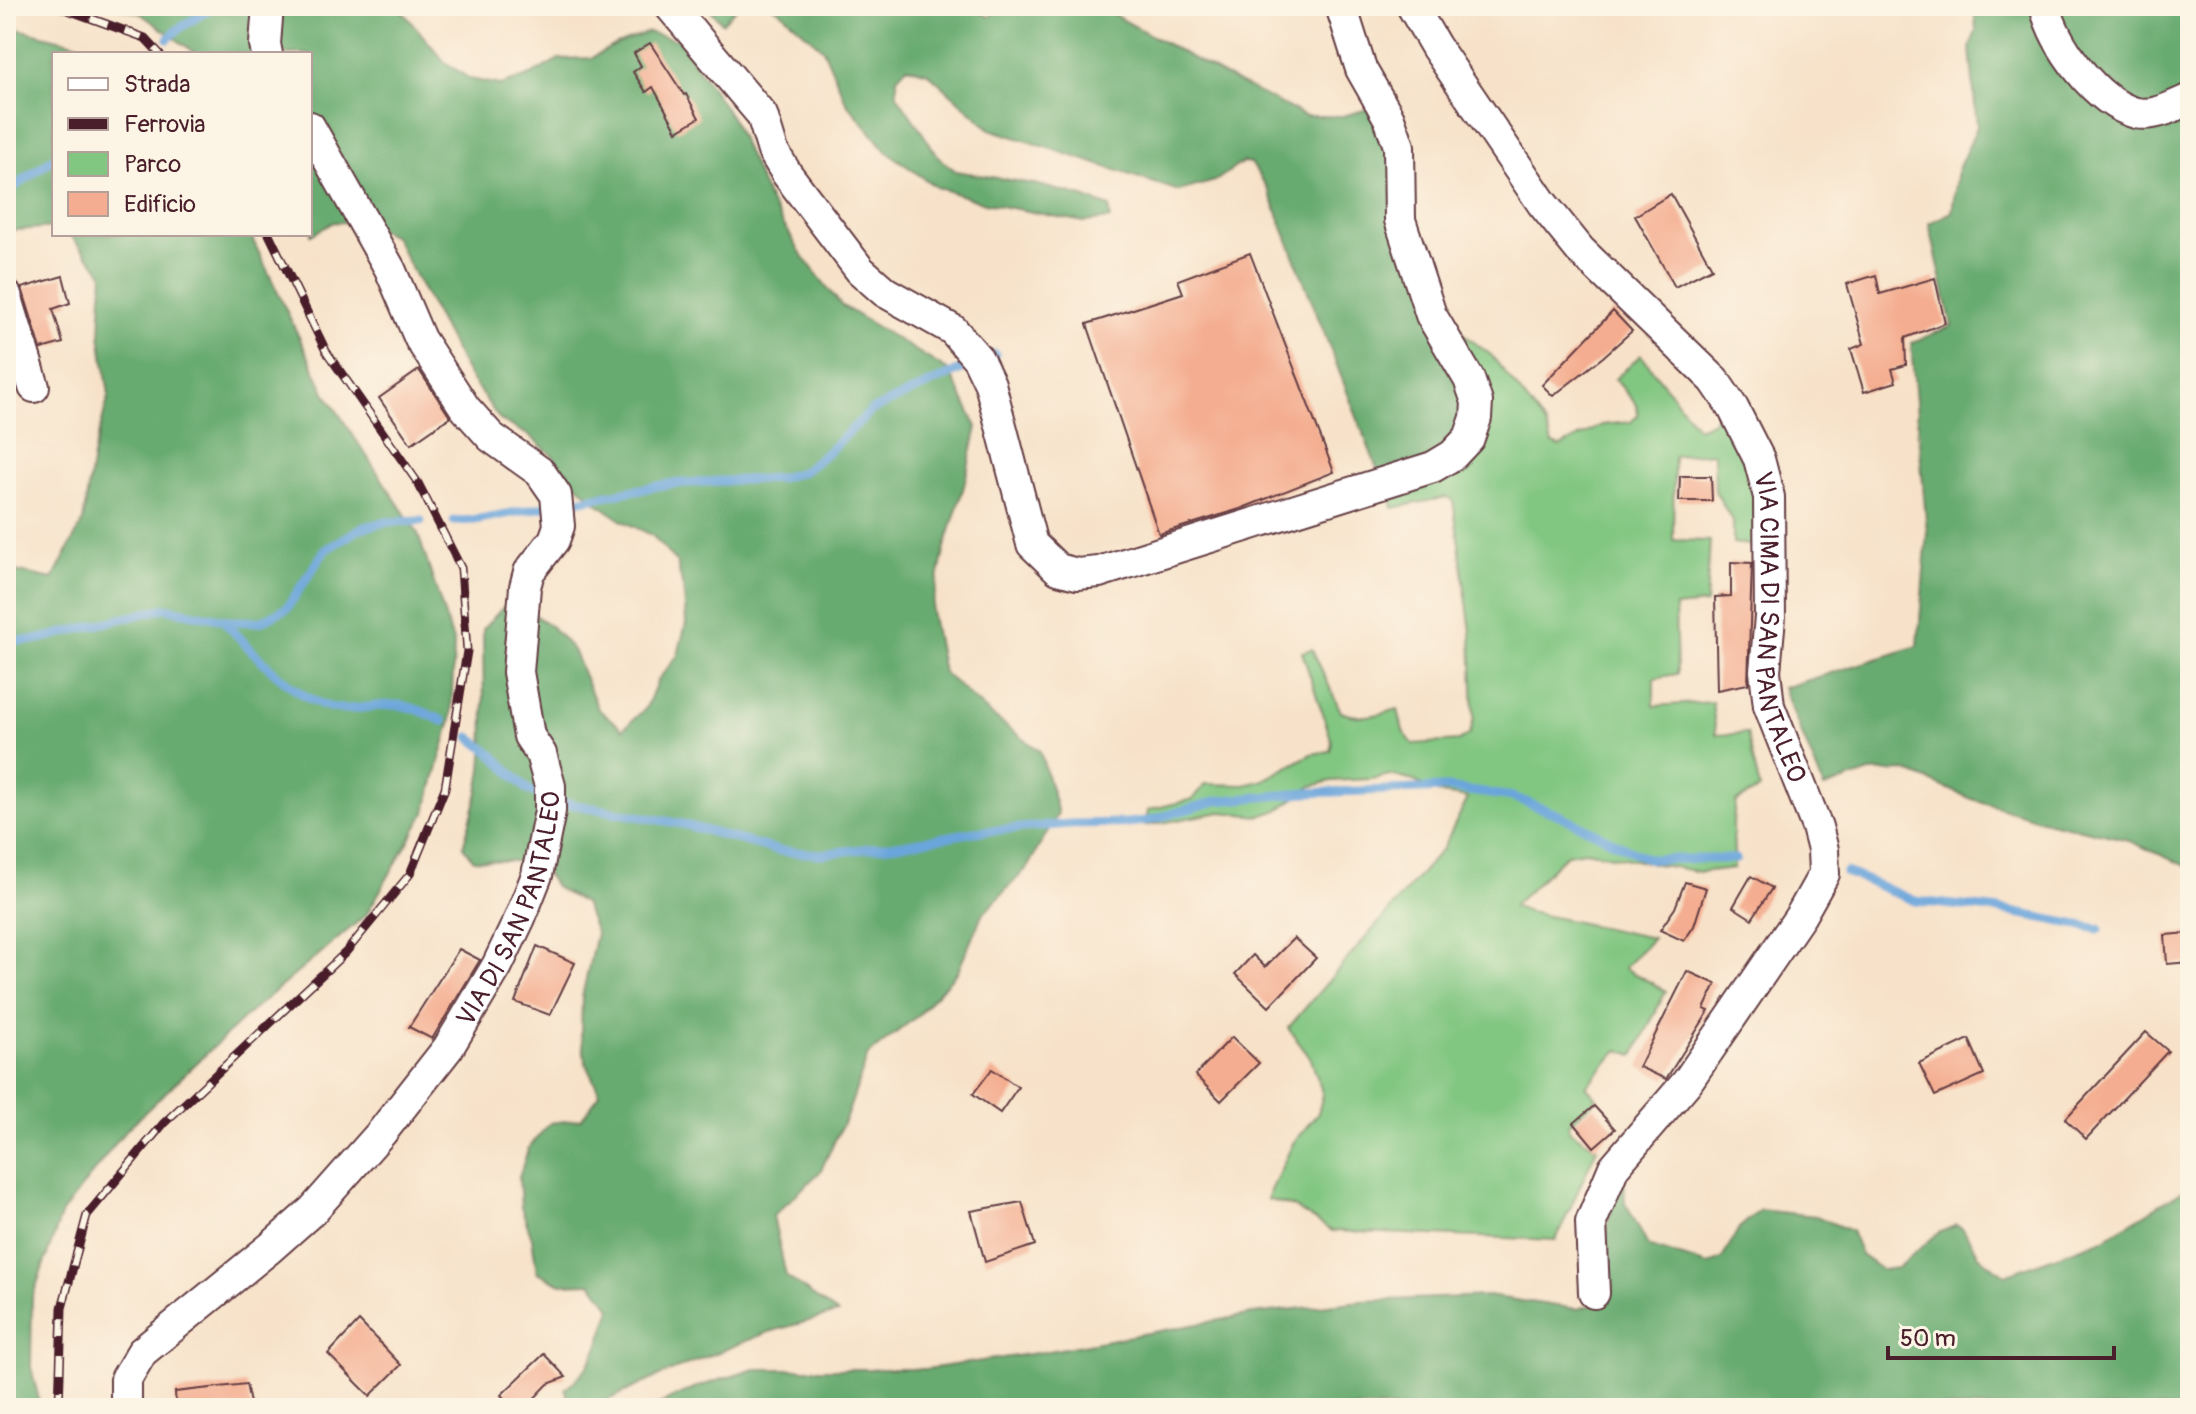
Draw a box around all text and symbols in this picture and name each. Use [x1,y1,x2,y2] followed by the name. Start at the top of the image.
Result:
[52,52,312,236] legend
[124,70,190,99] text: Strada
[124,110,205,139] text: Ferrovia
[124,150,181,179] text: Parco
[124,190,196,219] text: Edificio
[1746,468,1813,787] street label: VIA CIMA DI SAN PANTALEO
[450,791,567,1032] street label: VIA DI SAN PANTALEO
[1888,1310,2114,1360] scale bar
[1900,1324,1956,1353] text: 50 m

